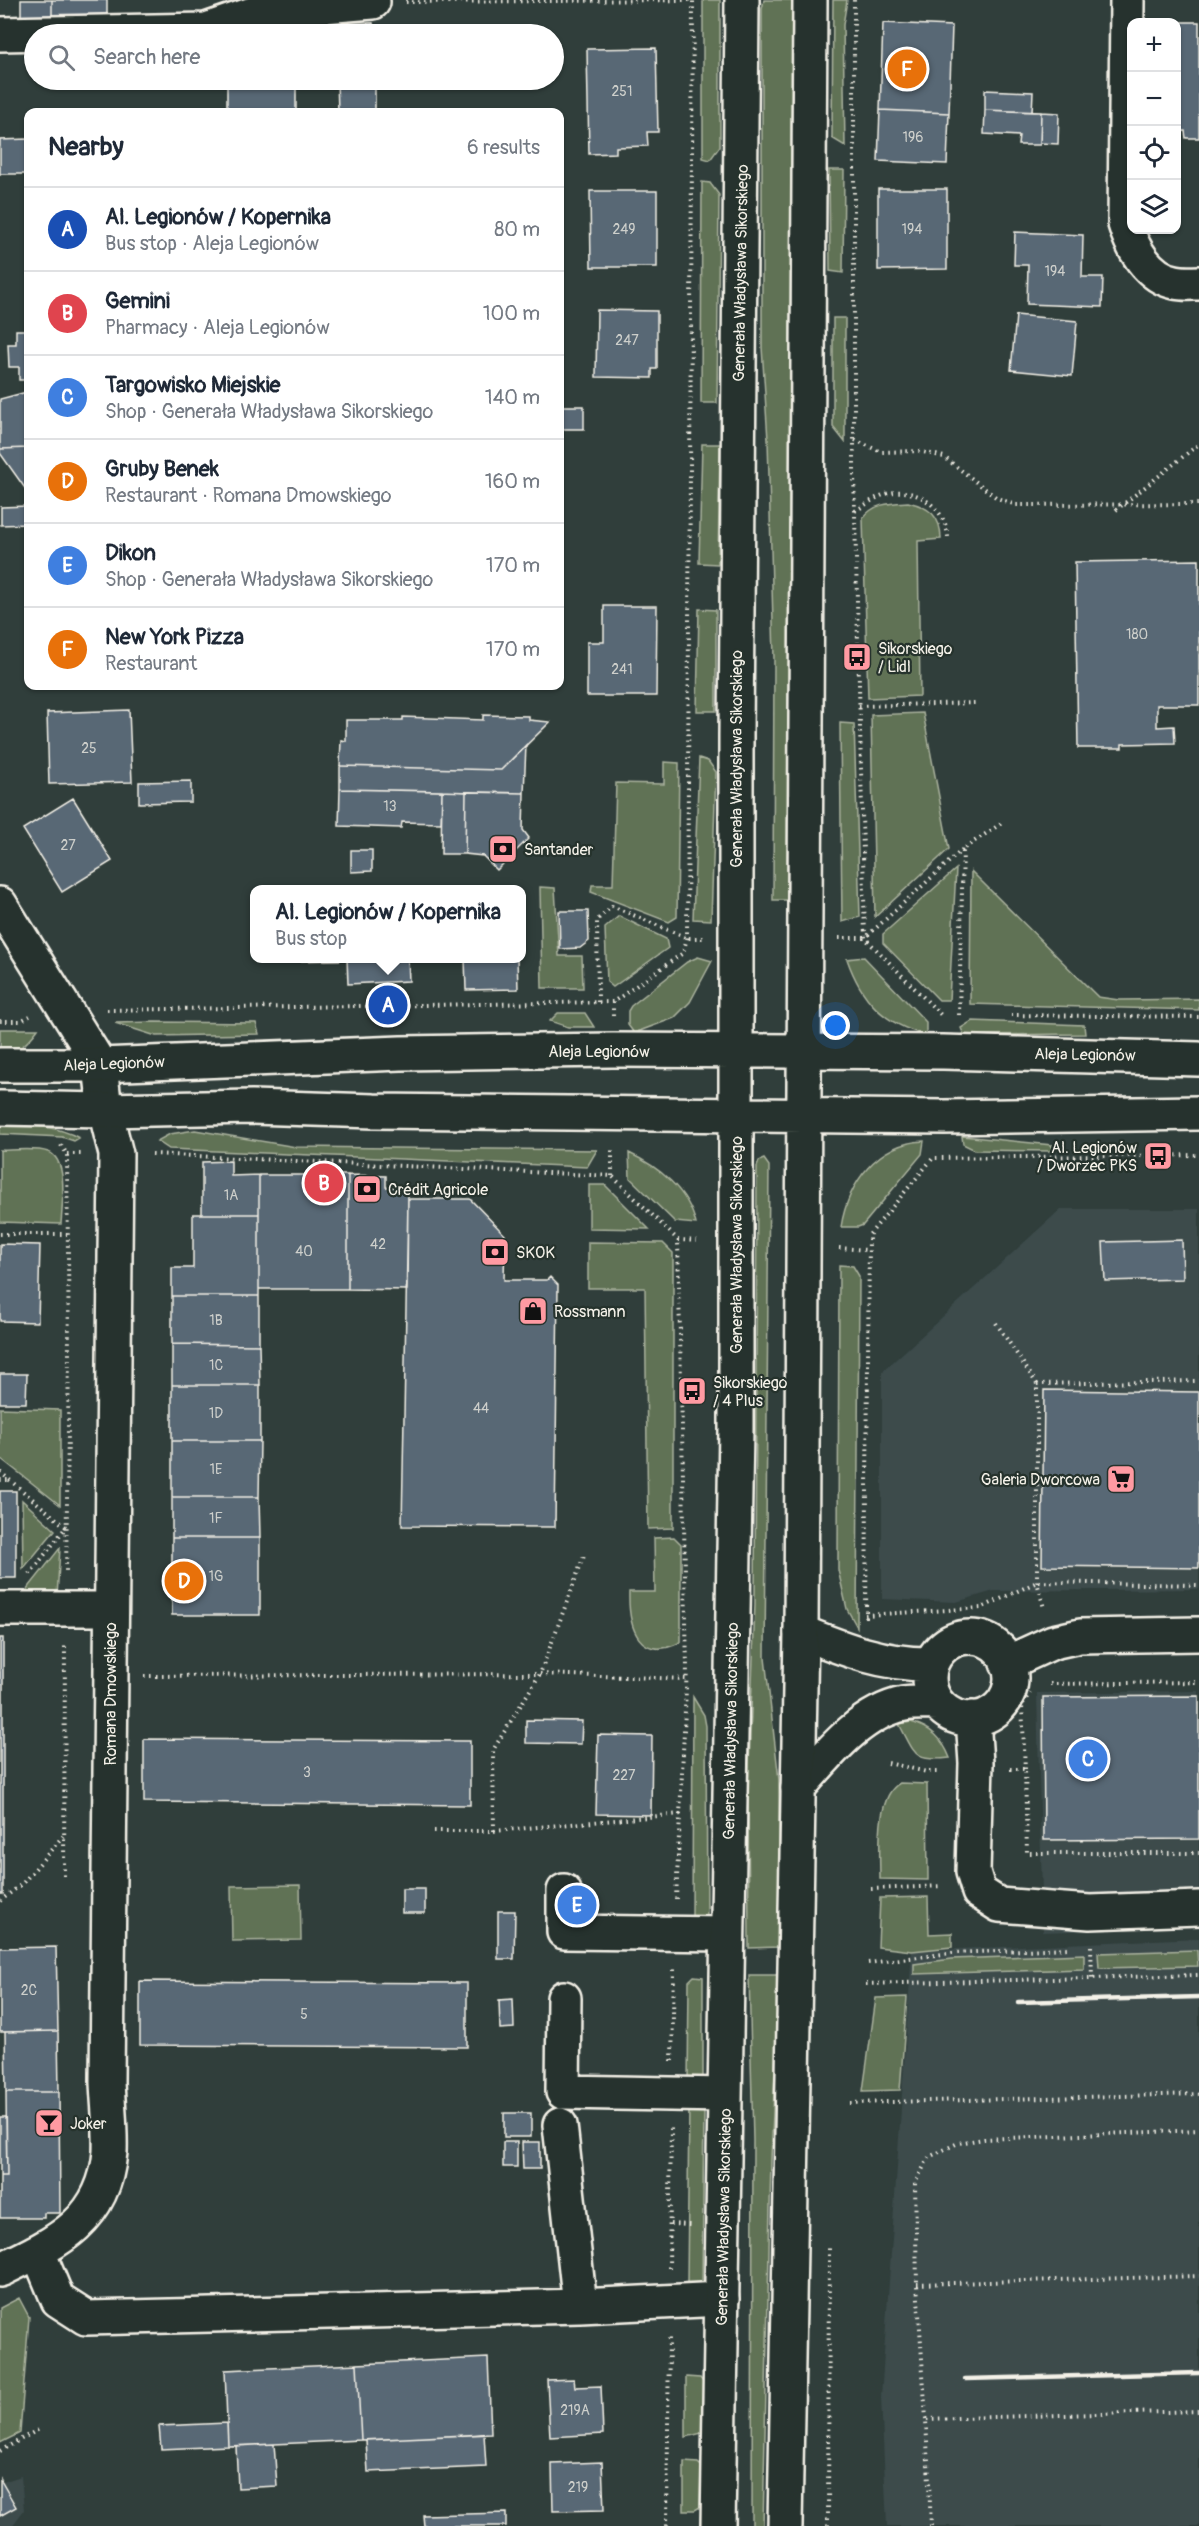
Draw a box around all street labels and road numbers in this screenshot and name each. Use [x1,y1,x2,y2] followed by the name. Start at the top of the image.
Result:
[729,164,753,382] street label: Generała Władysława Sikorskiego
[727,650,747,868] street label: Generała Władysława Sikorskiego
[548,1042,650,1062] street label: Aleja Legionów
[1034,1044,1136,1066] street label: Aleja Legionów
[63,1052,165,1076] street label: Aleja Legionów
[727,1136,747,1354] street label: Generała Władysława Sikorskiego
[101,1622,121,1766] street label: Romana Dmowskiego
[719,1622,743,1840] street label: Generała Władysława Sikorskiego
[712,2108,736,2326] street label: Generała Władysława Sikorskiego

